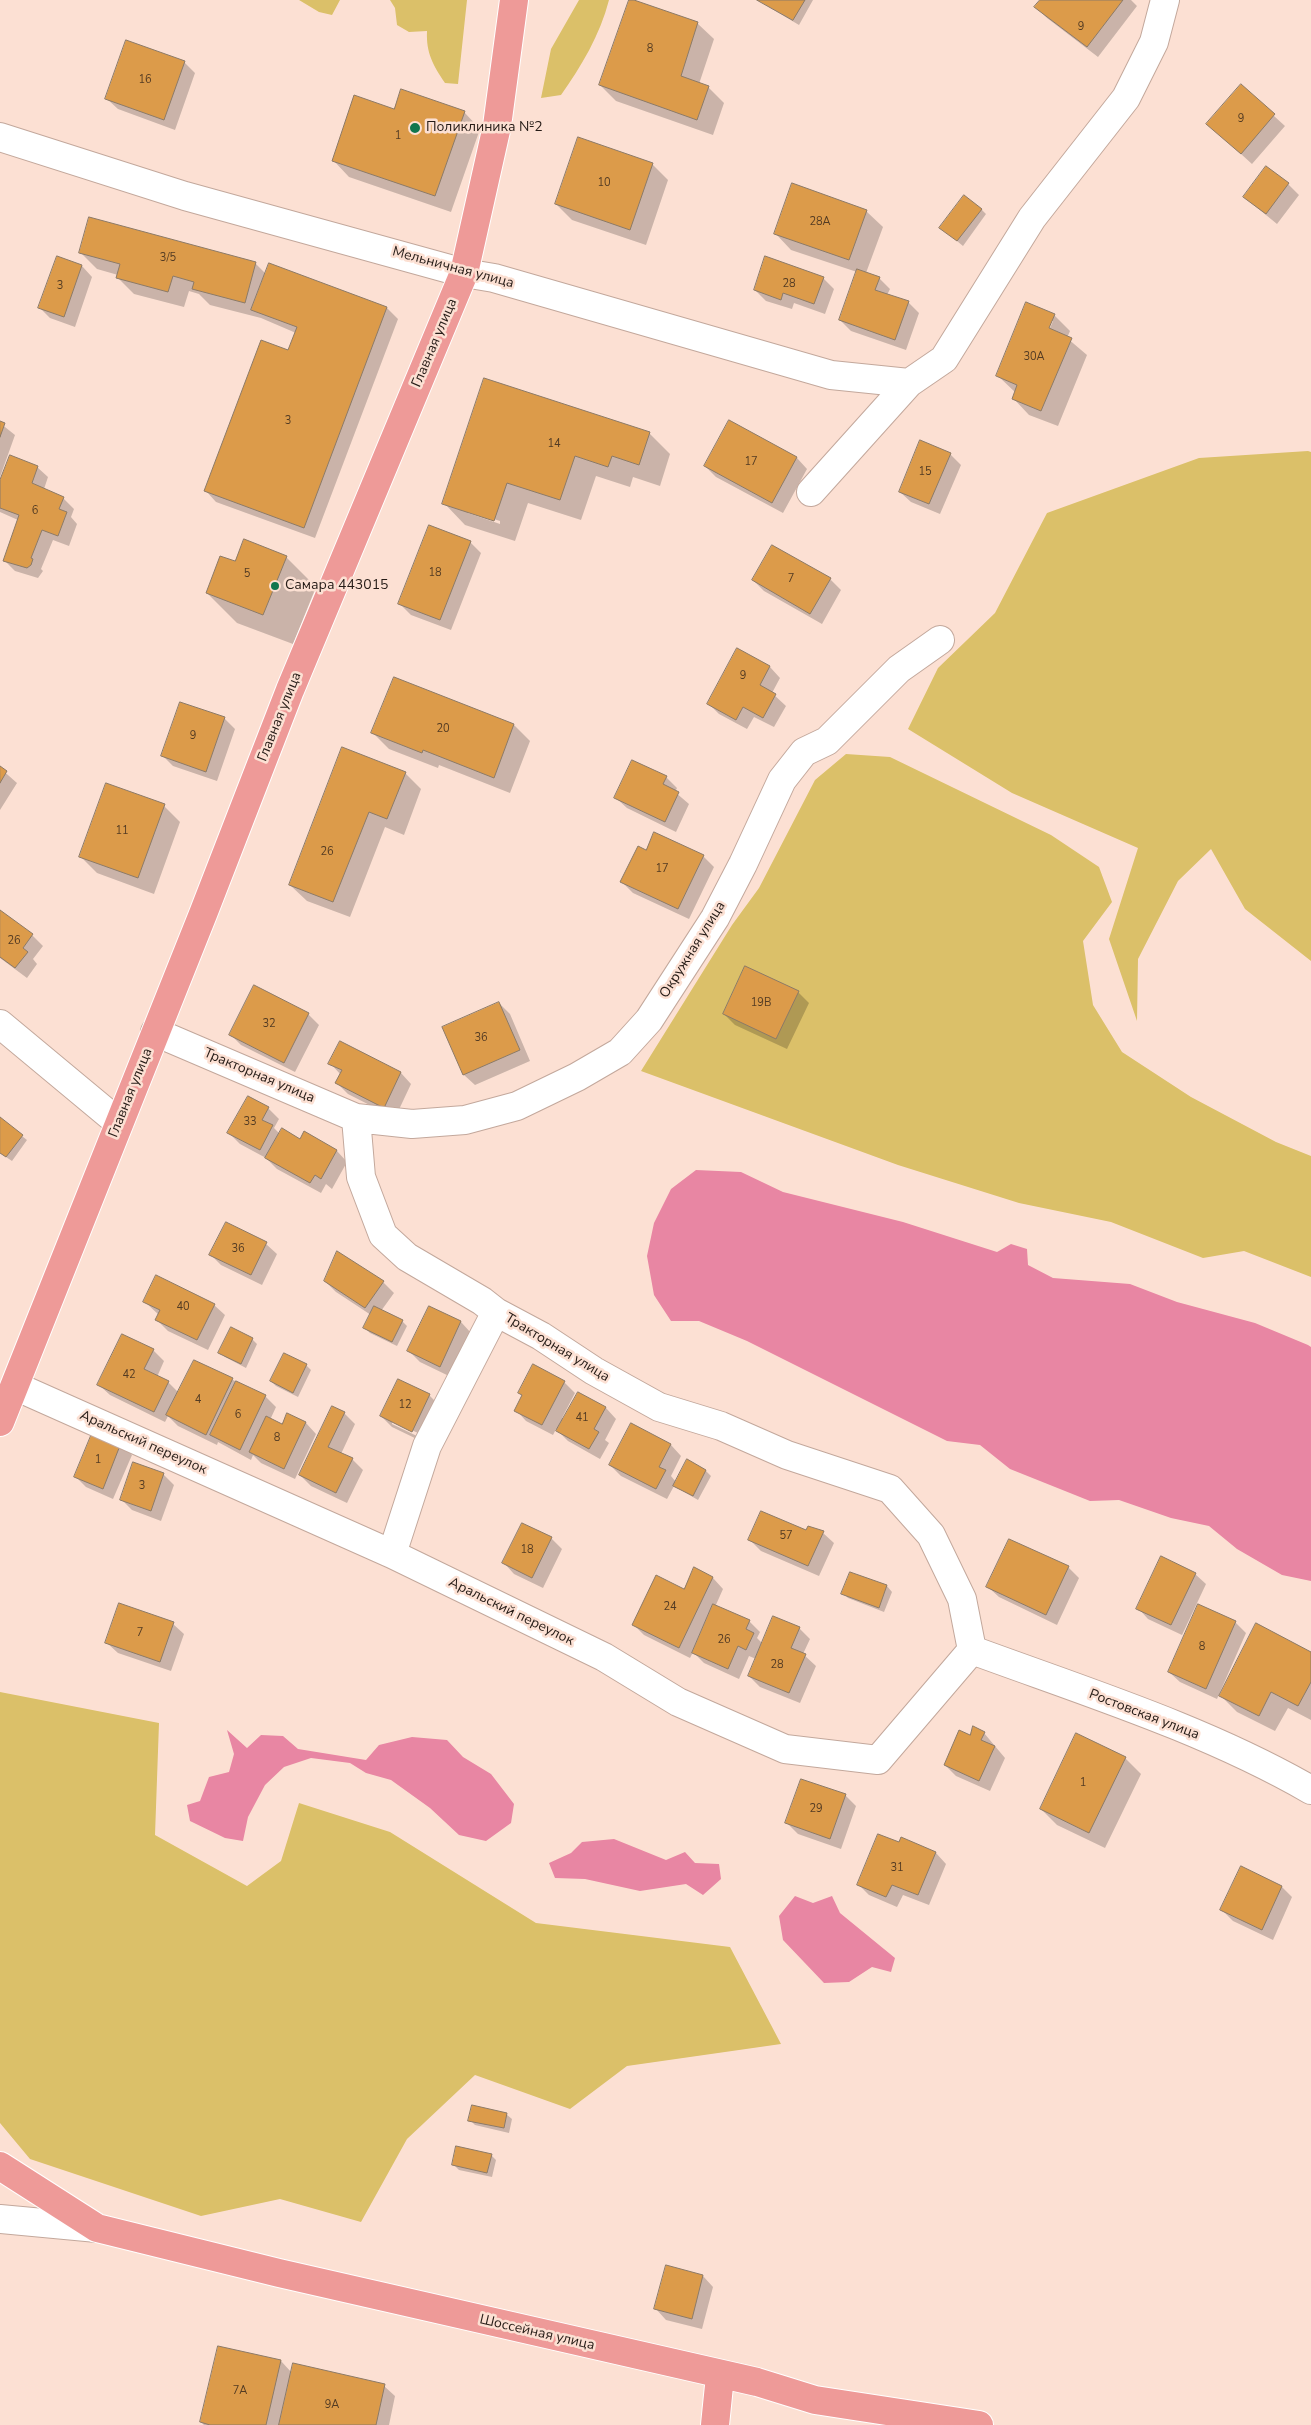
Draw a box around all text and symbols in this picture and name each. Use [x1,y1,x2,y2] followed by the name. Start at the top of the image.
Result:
[1078,20,1084,34] house number: 9
[647,42,653,56] house number: 8
[138,73,152,87] house number: 16
[1238,112,1244,126] house number: 9
[426,120,543,136] place label: Поликлиника №2
[408,121,422,135] marker: Поликлиника №2
[395,129,401,143] house number: 1
[597,176,611,190] house number: 10
[809,215,831,229] house number: 28А
[390,244,516,292] street label: Мельничная улица
[160,251,176,265] house number: 3/5
[782,277,796,291] house number: 28
[57,279,63,293] house number: 3
[409,296,461,390] street label: Главная улица
[1023,350,1045,364] house number: 30А
[285,414,291,428] house number: 3
[547,437,561,451] house number: 14
[744,455,758,469] house number: 17
[918,465,932,479] house number: 15
[32,504,38,518] house number: 6
[428,566,442,580] house number: 18
[244,567,250,581] house number: 5
[788,572,794,586] house number: 7
[285,578,388,594] place label: Самара 443015
[269,580,281,592] marker: Самара 443015
[740,669,746,683] house number: 9
[254,670,306,764] street label: Главная улица
[436,722,450,736] house number: 20
[190,729,196,743] house number: 9
[115,824,129,838] house number: 11
[320,845,334,859] house number: 26
[655,862,669,876] house number: 17
[657,899,729,1001] street label: Окружная улица
[7,934,21,948] house number: 26
[751,996,771,1010] house number: 19В
[262,1017,276,1031] house number: 32
[474,1031,488,1045] house number: 36
[201,1045,317,1107] street label: Тракторная улица
[105,1046,157,1140] street label: Главная улица
[243,1115,257,1129] house number: 33
[231,1242,245,1256] house number: 36
[176,1300,190,1314] house number: 40
[502,1310,612,1386] street label: Тракторная улица
[122,1368,136,1382] house number: 42
[195,1393,201,1407] house number: 4
[398,1398,412,1412] house number: 12
[77,1407,209,1479] street label: Аральский переулок
[235,1408,241,1422] house number: 6
[575,1411,589,1425] house number: 41
[274,1431,280,1445] house number: 8
[95,1453,101,1467] house number: 1
[139,1479,145,1493] house number: 3
[779,1529,793,1543] house number: 57
[520,1543,534,1557] house number: 18
[446,1574,576,1650] street label: Аральский переулок
[663,1600,677,1614] house number: 24
[137,1626,143,1640] house number: 7
[717,1633,731,1647] house number: 26
[1199,1640,1205,1654] house number: 8
[770,1658,784,1672] house number: 28
[1087,1686,1201,1744] street label: Ростовская улица
[1080,1776,1086,1790] house number: 1
[809,1802,823,1816] house number: 29
[890,1861,904,1875] house number: 31
[478,2312,596,2354] street label: Шоссейная улица
[233,2384,247,2398] house number: 7А
[325,2398,339,2412] house number: 9А

